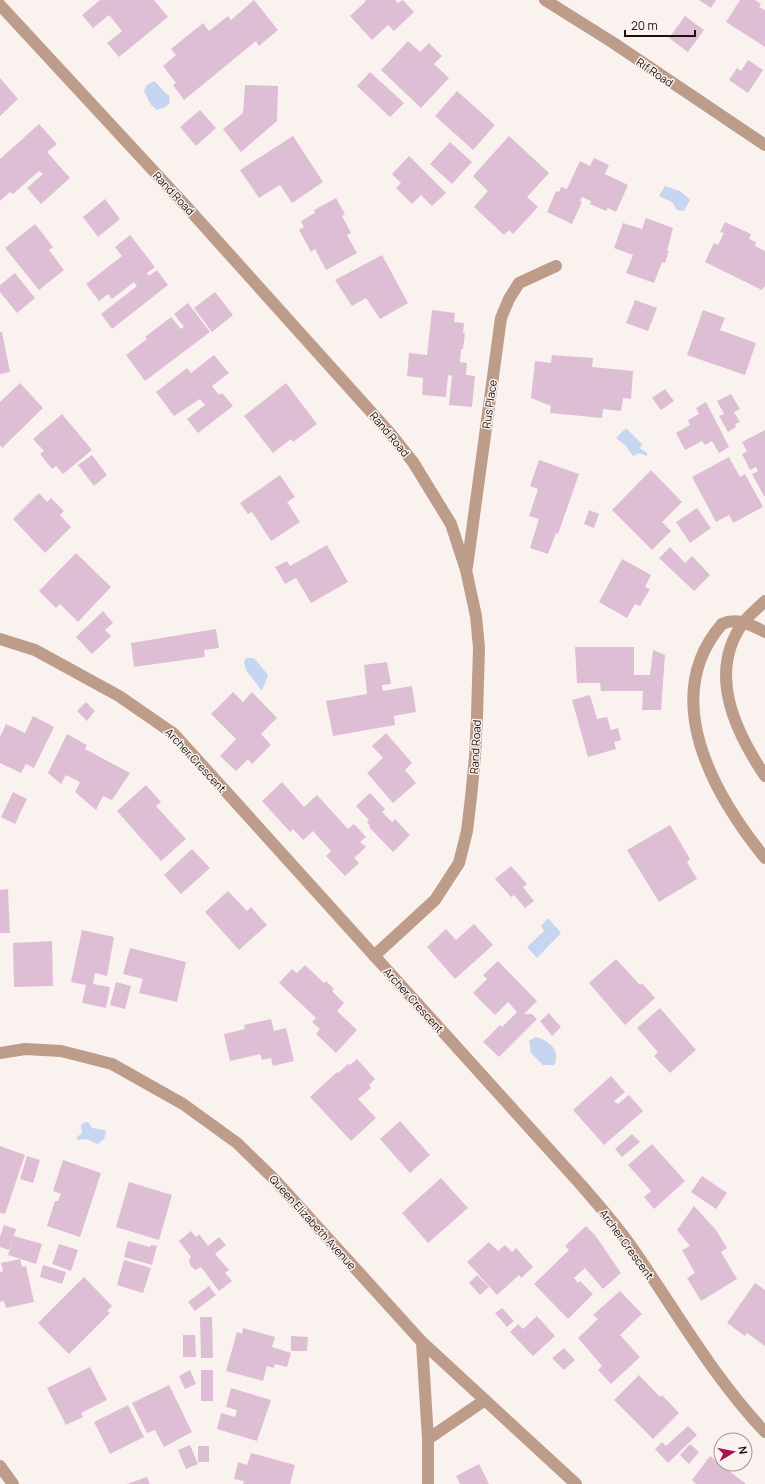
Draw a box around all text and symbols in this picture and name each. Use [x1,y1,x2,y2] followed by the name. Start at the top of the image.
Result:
[625,12,695,38] scale bar
[631,17,658,34] text: 20 m
[634,54,676,90] street label: Rif Road
[150,168,198,218] street label: Rand Road
[478,378,500,429] street label: Rus Place
[367,408,413,460] street label: Rand Road
[466,719,484,775] street label: Rand Road
[162,724,230,796] street label: Archer Crescent
[381,964,447,1036] street label: Archer Crescent
[266,1171,360,1273] street label: Queen Elizabeth Avenue
[597,1206,657,1282] street label: Archer Crescent
[713,1432,753,1472] north arrow
[735,1445,751,1455] text: N

